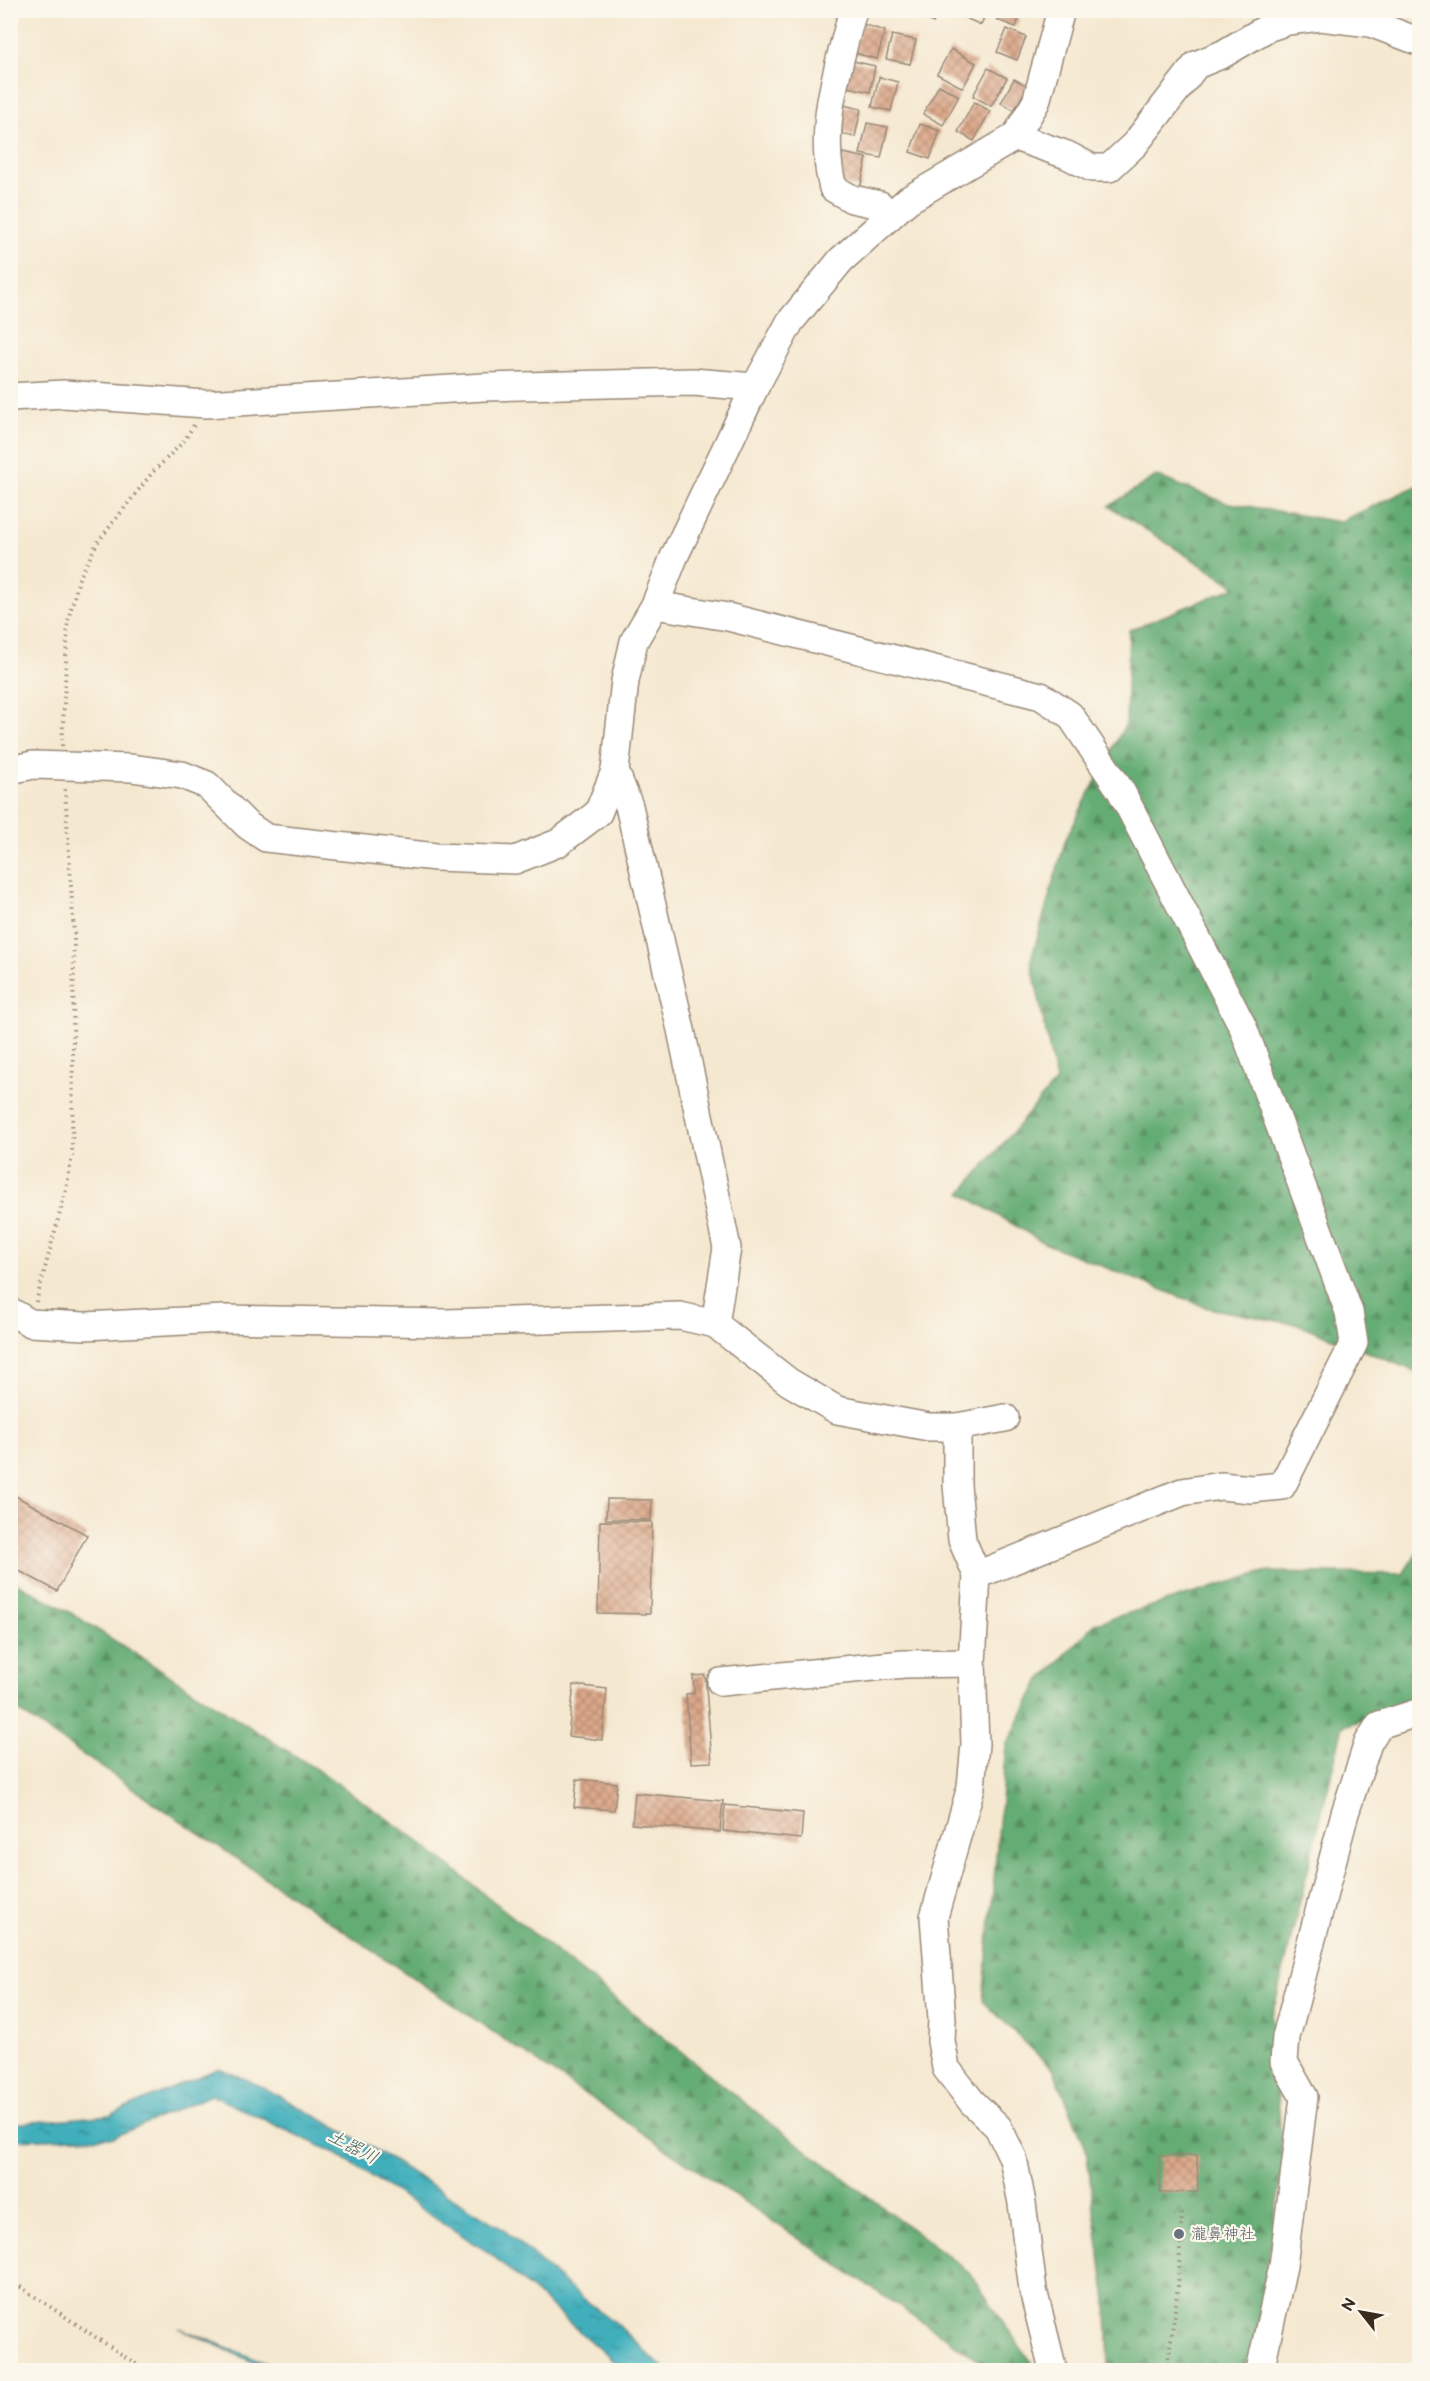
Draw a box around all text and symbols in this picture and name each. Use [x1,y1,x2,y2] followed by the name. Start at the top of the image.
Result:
[324,2125,382,2169] water label: 土器川
[1191,2225,1255,2244] place label: 瀧鼻神社
[1172,2227,1186,2241] marker: 瀧鼻神社
[1331,2282,1391,2342] north arrow
[1338,2295,1361,2315] text: N

